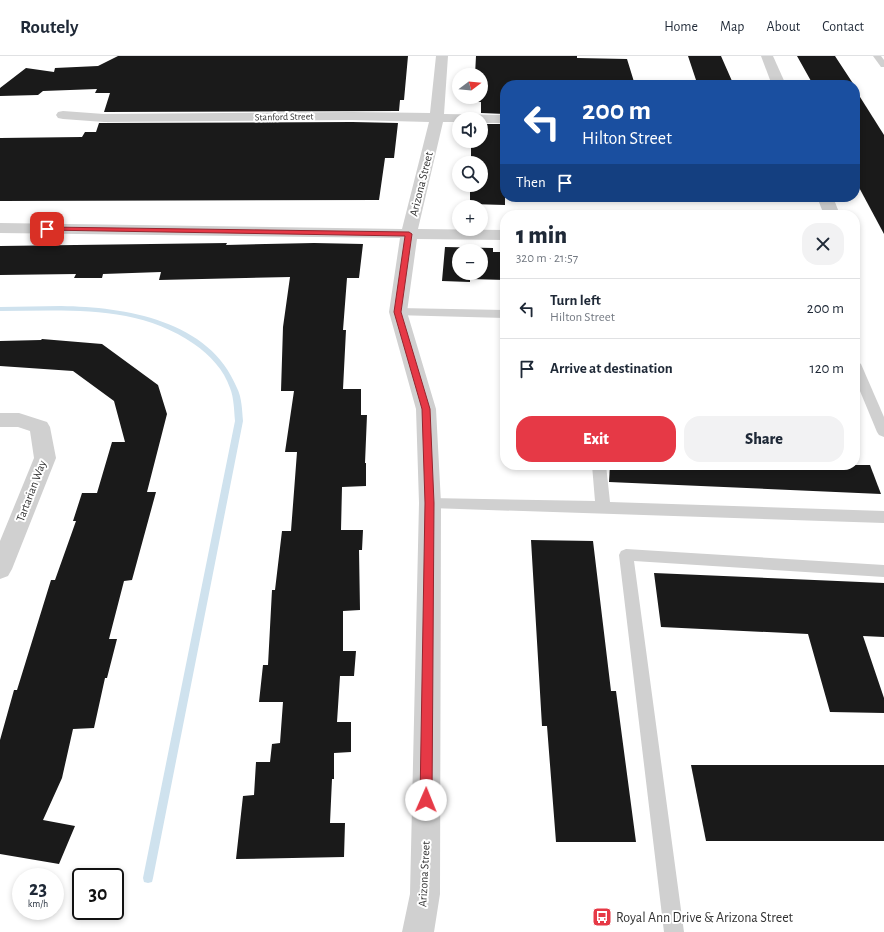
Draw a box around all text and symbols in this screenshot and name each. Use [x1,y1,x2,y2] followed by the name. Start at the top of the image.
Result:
[20,18,79,37] text: Routely
[664,20,698,34] text: Home
[720,20,744,34] text: Map
[766,20,800,34] text: About
[822,20,864,34] text: Contact
[452,68,488,104] north arrow
[452,68,488,280] map controls
[516,96,568,148] icon: left
[582,97,651,125] text: 200 m
[255,111,314,123] street label: Stanford Street
[452,112,488,148] button: sound
[582,130,672,148] text: Hilton Street
[407,150,435,218] street label: Arizona Street
[452,156,488,192] button: search
[554,172,576,194] icon: arrive
[516,175,546,190] text: Then
[452,200,488,236] button: +
[30,212,64,246] pin
[36,218,58,240] icon: arrive
[802,223,844,265] button: close
[516,224,567,248] text: 1 min
[452,244,488,280] button: −
[516,252,578,265] text: 320 m · 21:57
[550,293,601,308] text: Turn left
[516,298,538,320] icon: left
[807,301,844,316] text: 200 m
[550,311,615,324] text: Hilton Street
[516,358,538,380] icon: arrive
[550,361,673,376] text: Arrive at destination
[810,361,844,376] text: 120 m
[516,416,676,462] button: Exit
[684,416,844,462] button: Share
[14,459,49,524] street label: Tartarian Way
[405,779,447,821] position arrow
[416,841,432,907] street label: Arizona Street
[72,868,124,920] speed limit sign: 30
[29,879,47,899] text: 23
[28,899,48,909] text: km/h
[591,906,613,928] bus stop icon: Royal Ann Drive & Arizona Street
[616,911,794,925] place label: Royal Ann Drive & Arizona Street

